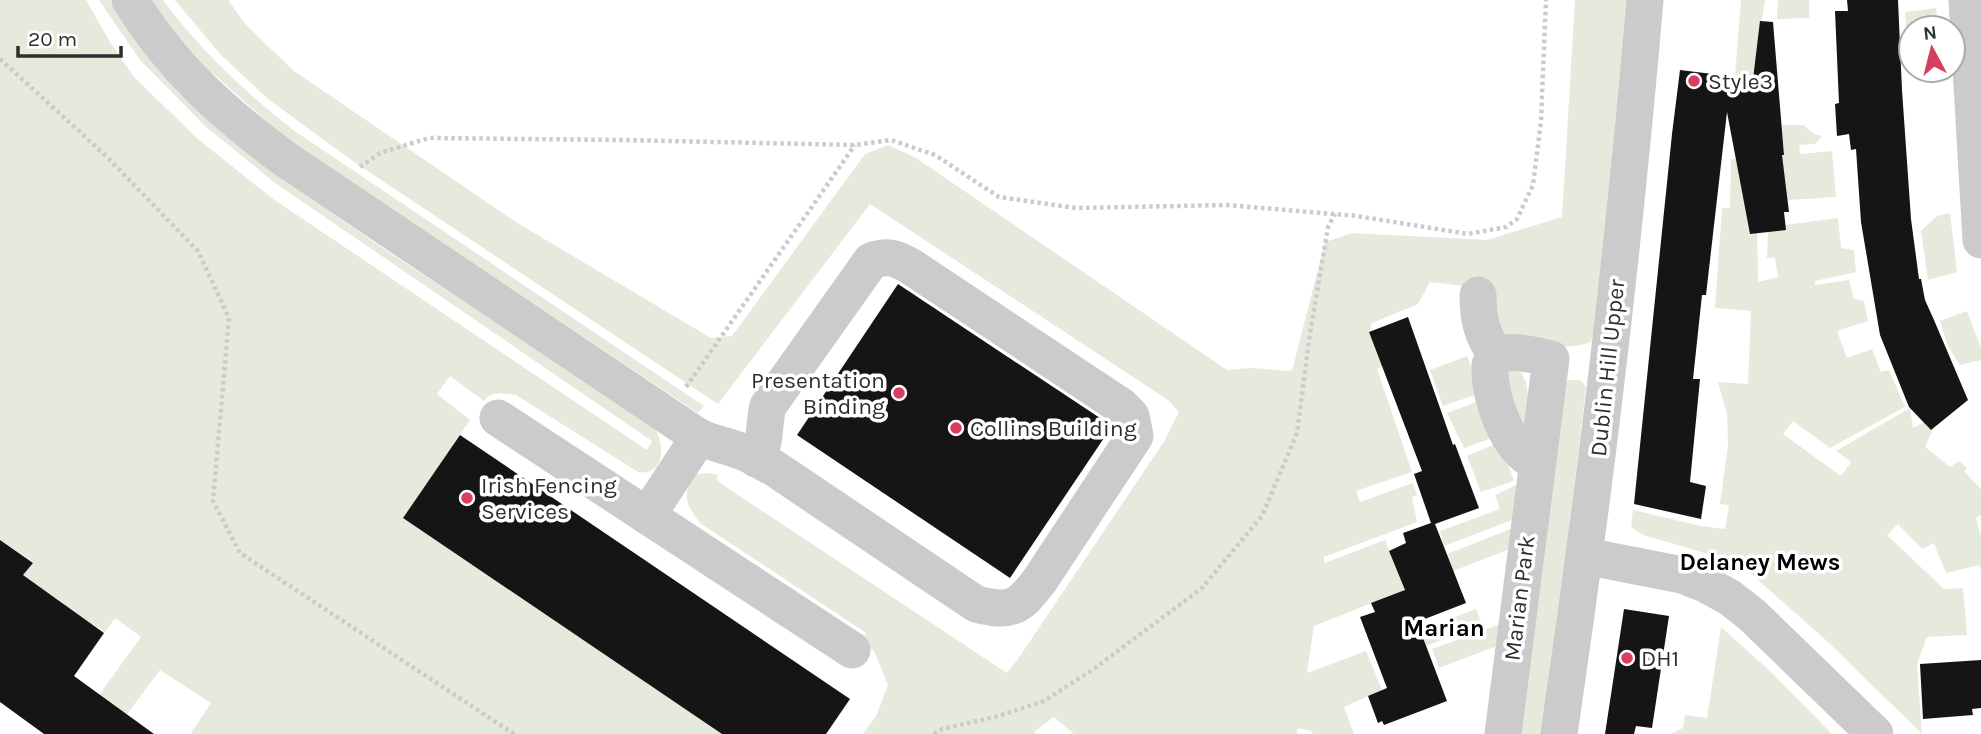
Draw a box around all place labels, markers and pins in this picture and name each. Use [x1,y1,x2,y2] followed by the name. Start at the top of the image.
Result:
[1708,68,1773,95] place label: Style3
[1686,73,1702,89] marker: Style3
[751,367,885,420] place label: Presentation Binding
[891,385,907,401] marker: Presentation Binding
[970,415,1137,442] place label: Collins Building
[948,420,964,436] marker: Collins Building
[481,472,617,525] place label: Irish Fencing Services
[459,490,475,506] marker: Irish Fencing Services
[1641,645,1679,672] place label: DH1
[1619,650,1635,666] marker: DH1

